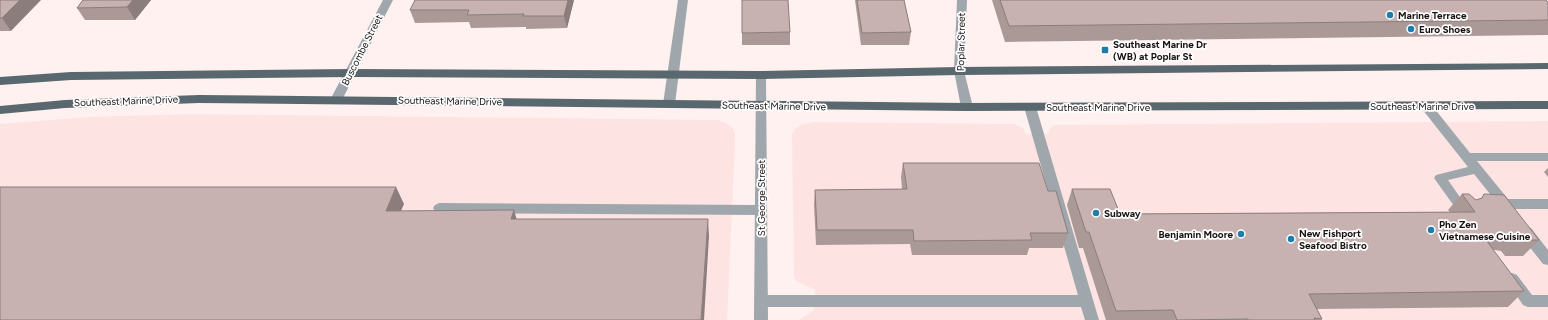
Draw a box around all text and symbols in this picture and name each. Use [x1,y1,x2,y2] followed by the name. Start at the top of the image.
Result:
[1398,9,1467,22] place label: Marine Terrace
[1385,10,1395,20] marker: Marine Terrace
[339,12,386,88] street label: Buscombe Street
[954,12,968,71] street label: Poplar Street
[1419,23,1471,36] place label: Euro Shoes
[1406,24,1416,34] marker: Euro Shoes
[1113,38,1207,63] place label: Southeast Marine Dr (WB) at Poplar St
[1100,45,1110,55] marker: Southeast Marine Dr (WB) at Poplar St
[74,93,179,109] street label: Southeast Marine Drive
[398,94,503,108] street label: Southeast Marine Drive
[722,99,827,113] street label: Southeast Marine Drive
[1370,100,1475,113] street label: Southeast Marine Drive
[1046,101,1151,114] street label: Southeast Marine Drive
[755,160,768,236] street label: St George Street
[1104,207,1141,220] place label: Subway
[1091,208,1101,218] marker: Subway
[1439,218,1531,243] place label: Pho Zen Vietnamese Cuisine
[1426,225,1436,235] marker: Pho Zen Vietnamese Cuisine
[1299,227,1367,252] place label: New Fishport Seafood Bistro
[1159,228,1233,241] place label: Benjamin Moore
[1236,229,1246,239] marker: Benjamin Moore
[1286,234,1296,244] marker: New Fishport Seafood Bistro

